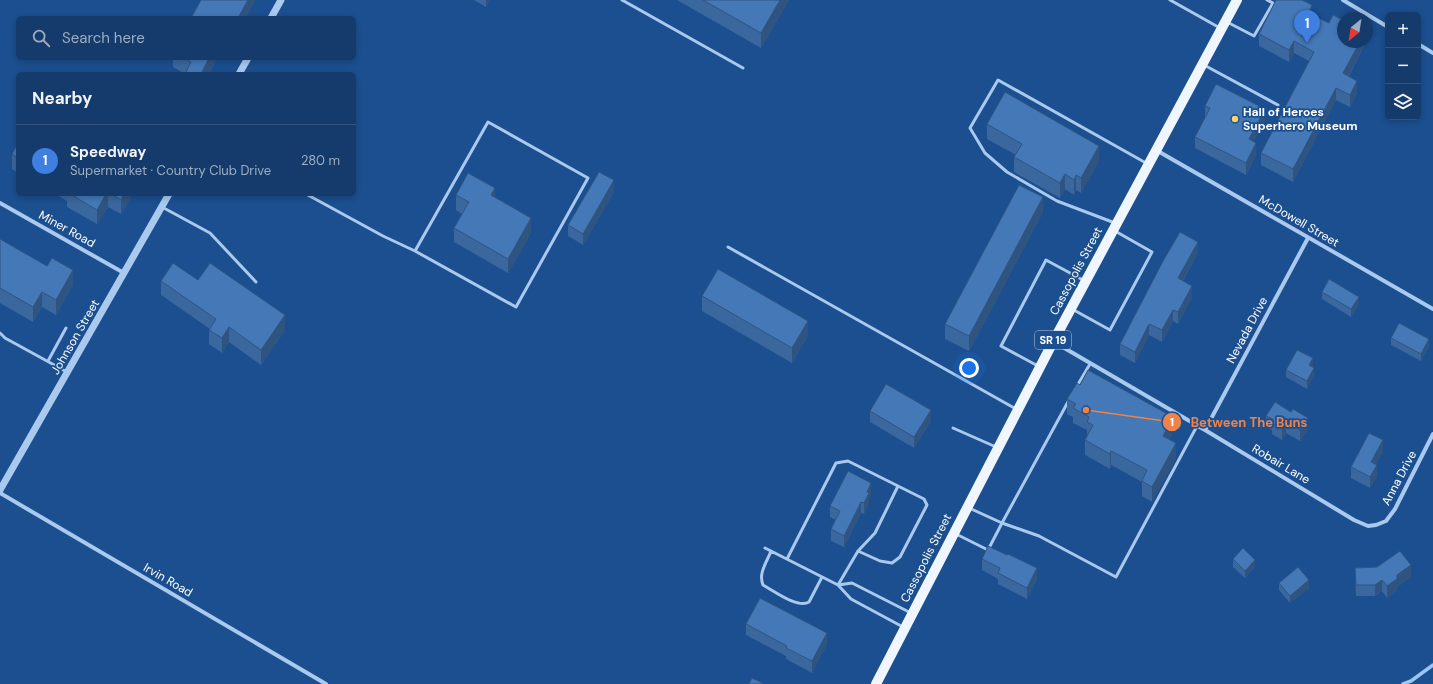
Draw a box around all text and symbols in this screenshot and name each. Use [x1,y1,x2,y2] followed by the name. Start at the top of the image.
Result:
[1294,10,1320,43] pin: 1
[1337,12,1373,48] north arrow
[1385,12,1421,120] map controls
[1385,12,1421,48] button: +
[16,16,356,60] search box
[30,27,52,49] icon: search
[62,28,145,48] text: Search here
[1385,48,1421,84] button: −
[1385,84,1421,120] button: layers
[32,87,92,109] text: Nearby
[1243,104,1358,134] place label: Hall of Heroes Superhero Museum
[1230,114,1240,124] marker: Hall of Heroes Superhero Museum
[70,142,146,162] text: Speedway
[43,152,47,169] text: 1
[301,152,340,169] text: 280 m
[70,162,271,179] text: Supermarket · Country Club Drive
[1256,191,1342,251] street label: McDowell Street
[36,207,98,251] street label: Miner Road
[1046,224,1106,318] street label: Cassopolis Street
[1223,294,1271,366] street label: Nevada Drive
[47,296,103,377] street label: Johnson Street
[1035,331,1071,349] road number: SR 19
[959,358,979,378] your location
[1162,409,1315,434] callout: Between The Buns
[1170,414,1174,430] text: 1
[1191,414,1307,431] text: Between The Buns
[1249,440,1313,488] street label: Robair Lane
[1378,448,1420,508] street label: Anna Drive
[897,511,955,605] street label: Cassopolis Street
[140,559,196,601] street label: Irvin Road

